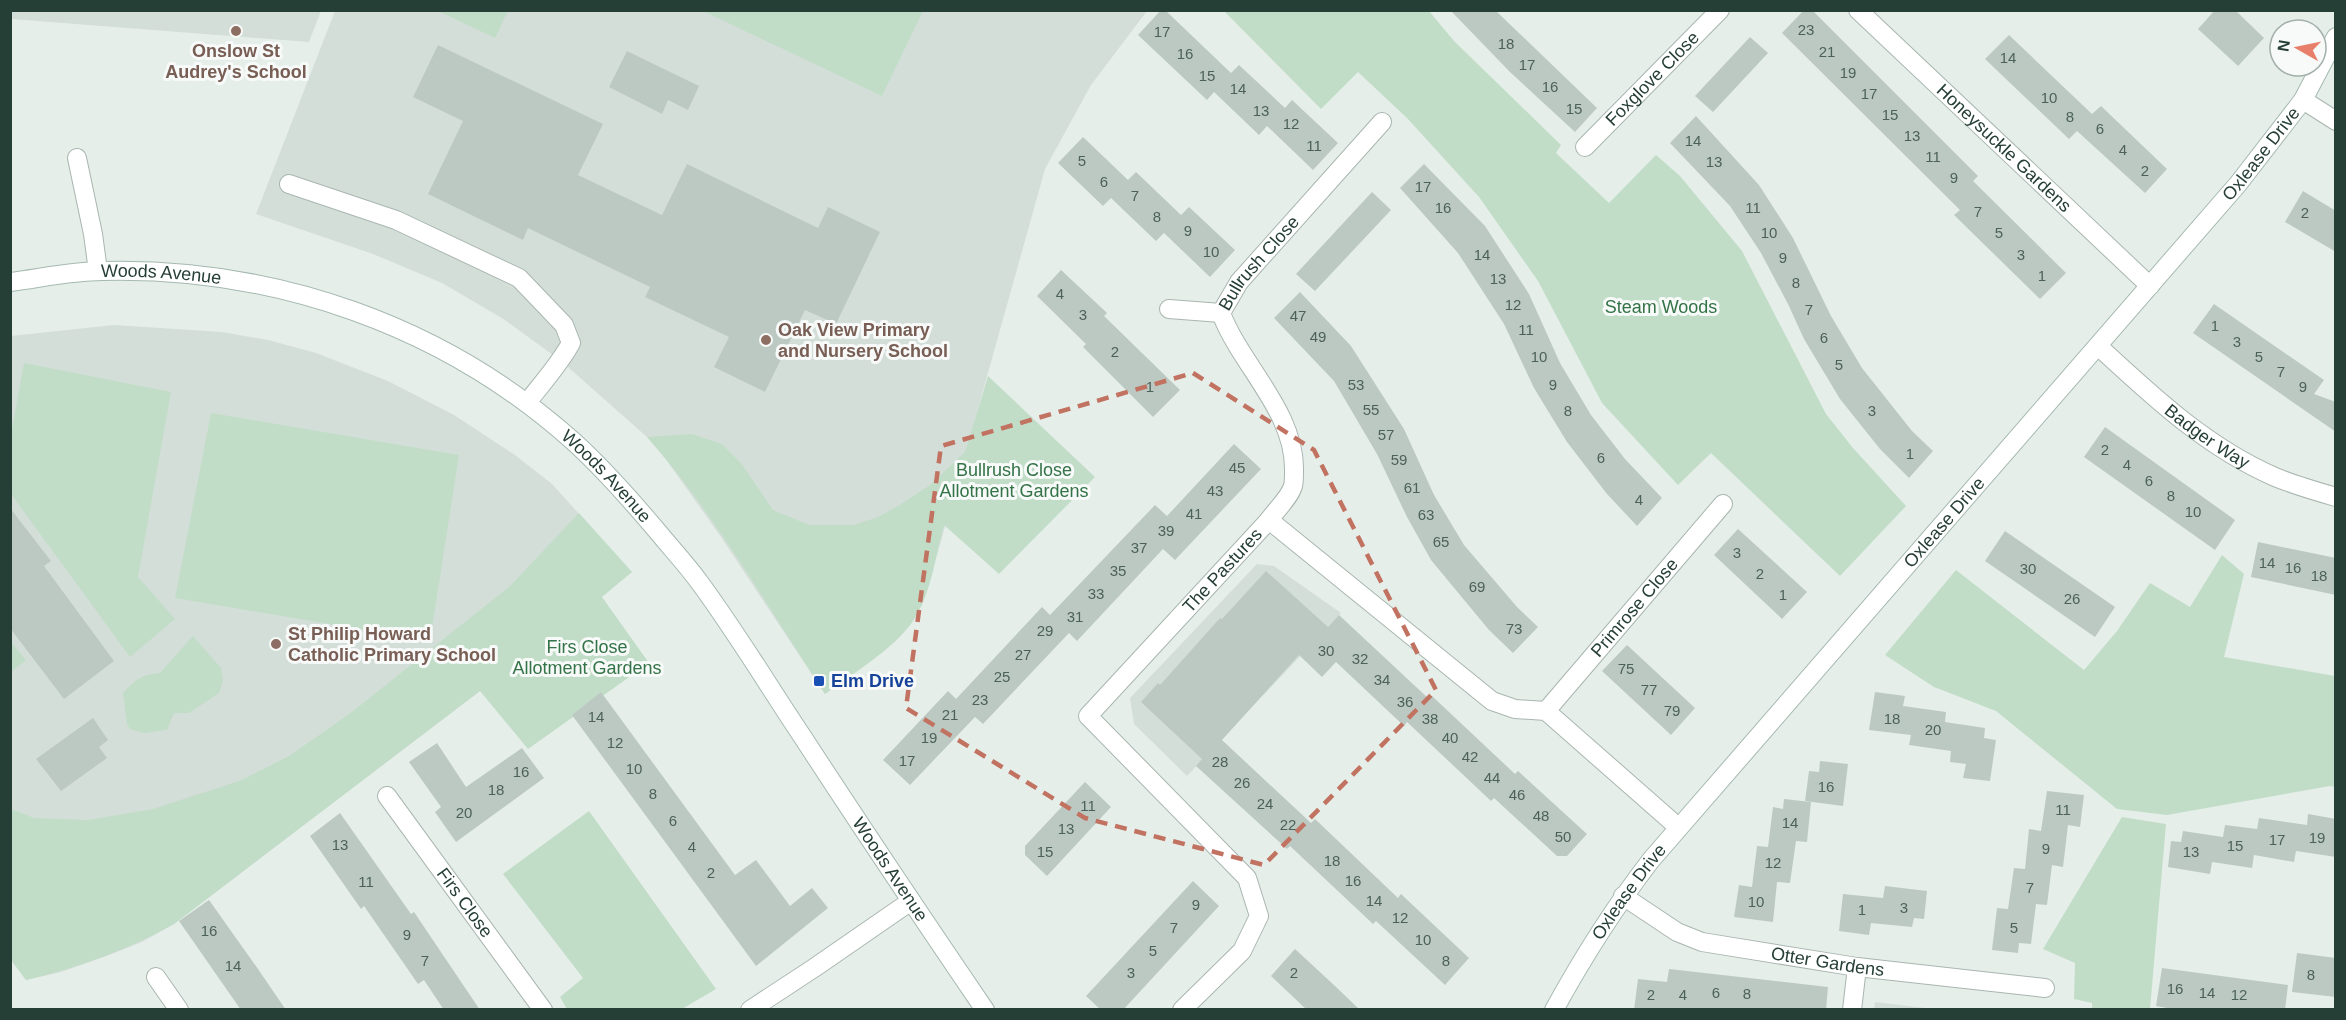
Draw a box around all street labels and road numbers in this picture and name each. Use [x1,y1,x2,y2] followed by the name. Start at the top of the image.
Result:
[1602,27,1703,130] street label: Foxglove Close
[1933,80,2075,216] street label: Honeysuckle Gardens
[2218,103,2304,205] street label: Oxlease Drive
[1215,212,1303,314] street label: Bullrush Close
[101,261,223,288] street label: Woods Avenue
[2161,400,2253,473] street label: Badger Way
[558,426,655,526] street label: Woods Avenue
[1900,473,1989,572] street label: Oxlease Drive
[1179,524,1266,617] street label: The Pastures
[1587,554,1682,661] street label: Primrose Close
[848,814,932,925] street label: Woods Avenue
[1588,840,1670,943] street label: Oxlease Drive
[433,864,497,941] street label: Firs Close
[1770,943,1885,980] street label: Otter Gardens

